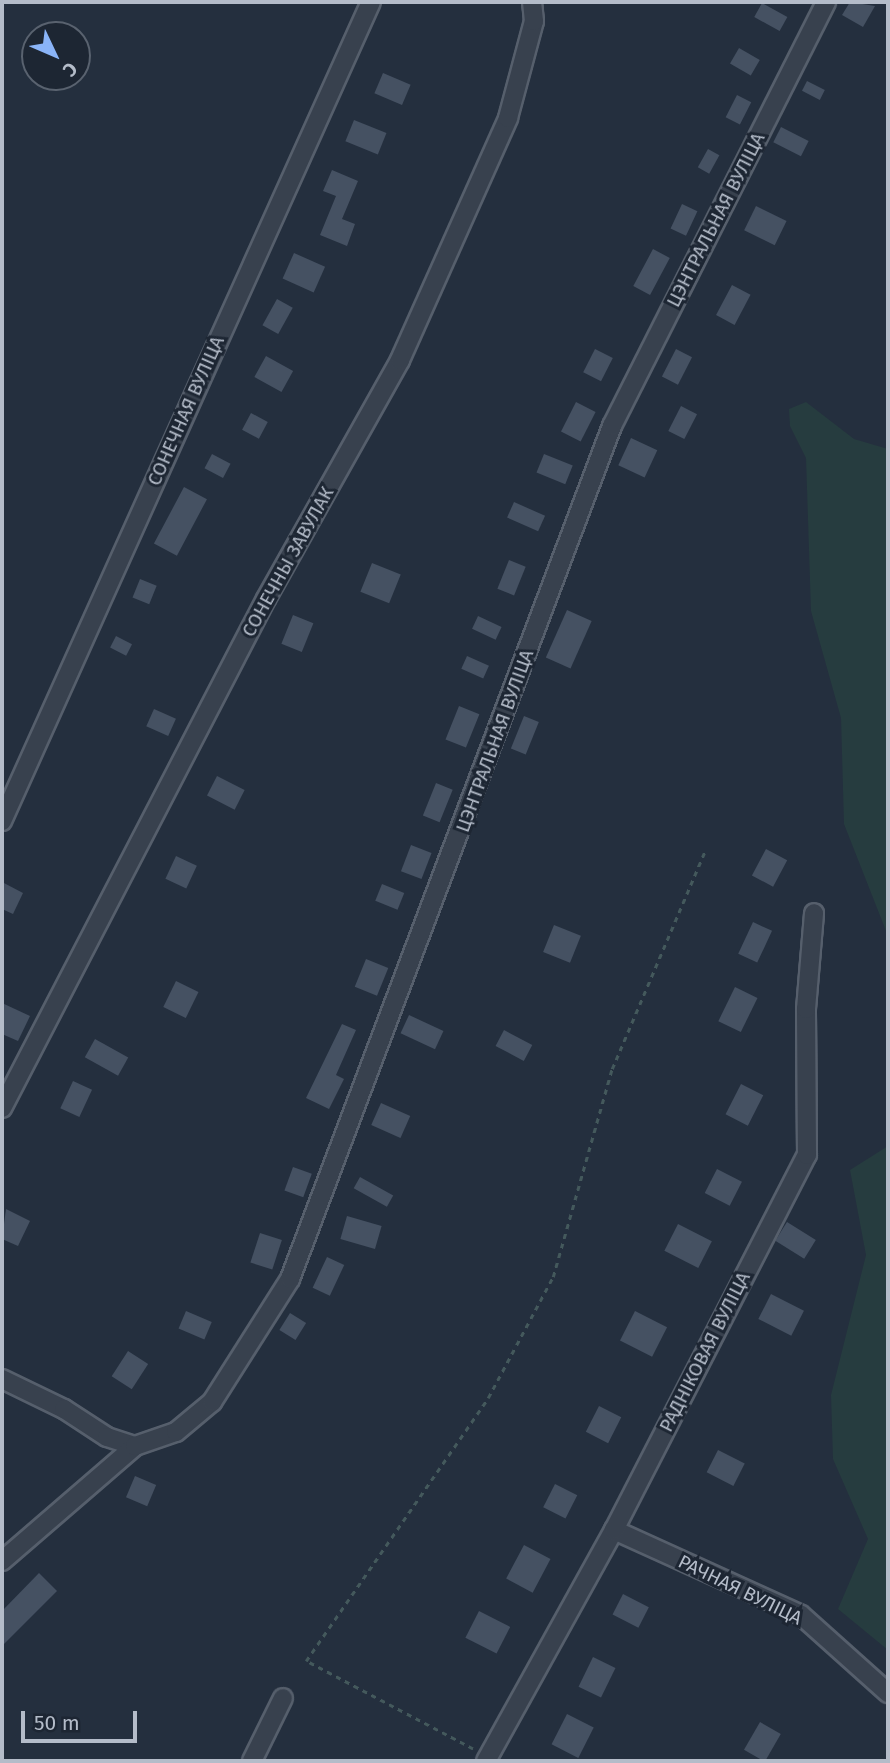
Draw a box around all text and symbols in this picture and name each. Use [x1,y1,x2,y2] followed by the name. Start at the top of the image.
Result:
[21,21,91,91] north arrow
[58,58,82,81] text: С
[662,129,770,311] street label: ЦЭНТРАЛЬНАЯ ВУЛІЦА
[143,333,229,489] street label: СОНЕЧНАЯ ВУЛІЦА
[237,483,339,641] street label: СОНЕЧНЫ ЗАВУЛАК
[451,647,539,835] street label: ЦЭНТРАЛЬНАЯ ВУЛІЦА
[655,1268,755,1436] street label: РАДНІКОВАЯ ВУЛІЦА
[674,1550,806,1630] street label: РАЧНАЯ ВУЛІЦА
[24,1696,140,1740] scale bar
[34,1710,80,1736] text: 50 m

